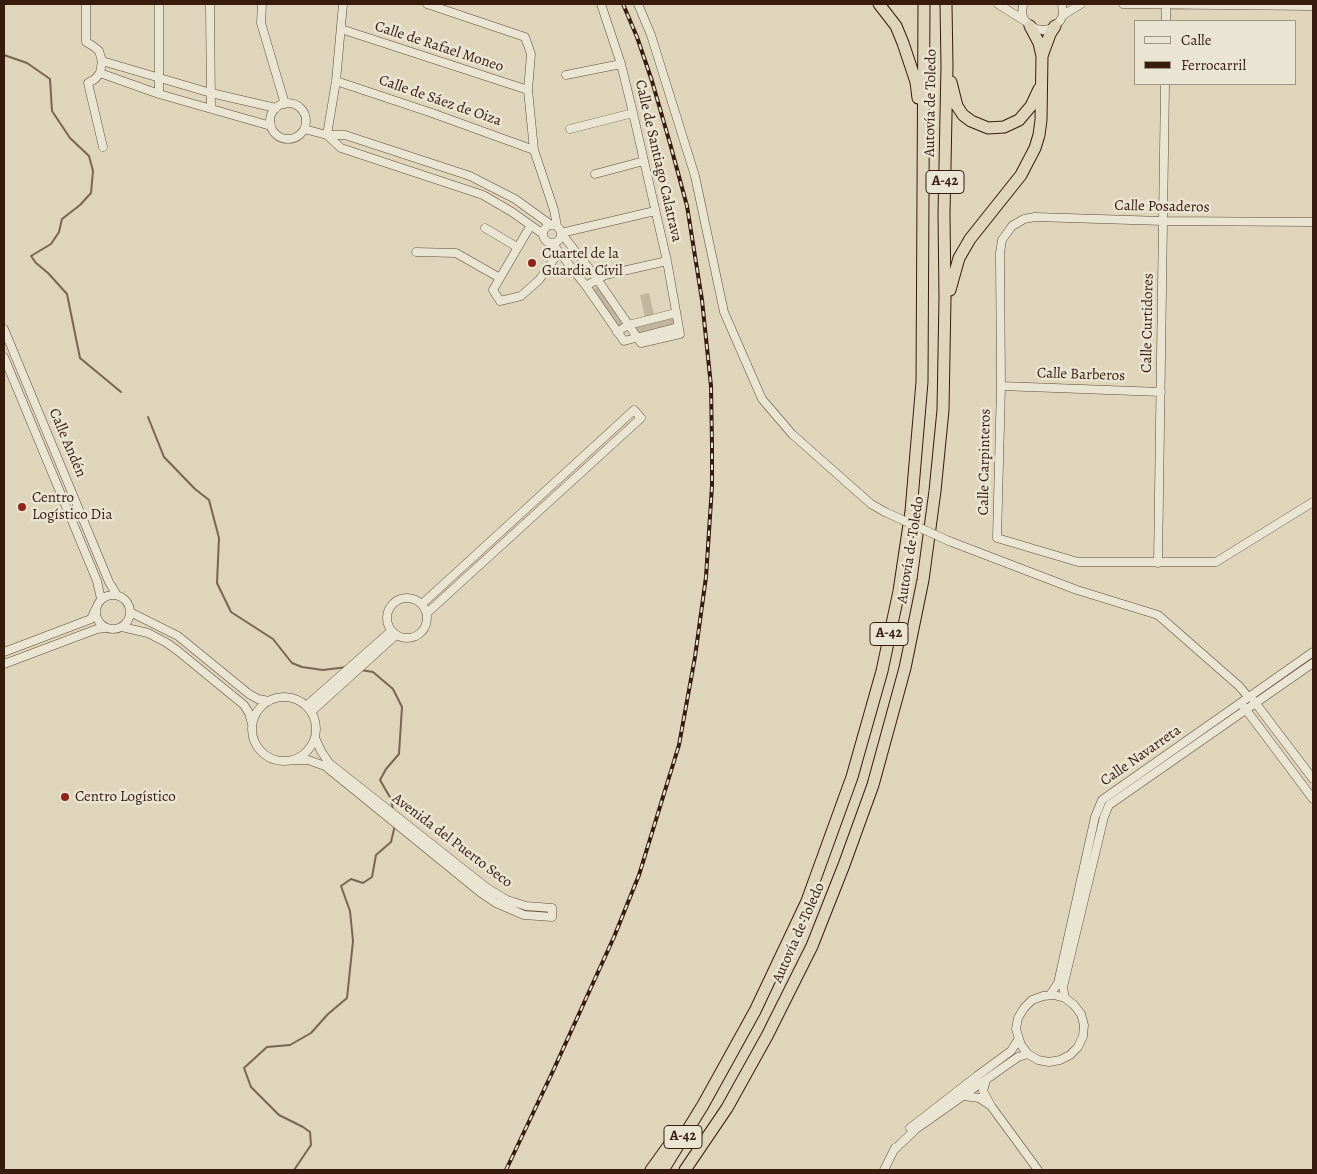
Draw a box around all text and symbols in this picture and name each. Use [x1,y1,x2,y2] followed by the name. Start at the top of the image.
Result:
[372,18,506,76] street label: Calle de Rafael Moneo
[1134,20,1297,85] legend
[1181,30,1211,50] text: Calle
[921,49,941,157] street label: Autovía de Toledo
[1181,55,1246,75] text: Ferrocarril
[376,72,504,130] street label: Calle de Sáez de Oiza
[631,78,685,244] street label: Calle de Santiago Calatrava
[926,170,964,193] road number: A-42
[1114,197,1210,217] street label: Calle Posaderos
[542,245,623,280] place label: Cuartel de la Guardia Cívil
[526,257,538,269] marker: Cuartel de la Guardia Cívil
[1138,273,1158,373] street label: Calle Curtidores
[1036,364,1126,386] street label: Calle Barberos
[44,406,90,480] street label: Calle Andén
[975,409,995,515] street label: Calle Carpinteros
[32,489,112,524] place label: Centro Logístico Dia
[894,495,928,605] street label: Autovía de Toledo
[16,501,28,513] marker: Centro Logístico Dia
[870,622,908,646] road number: A-42
[1097,722,1185,790] street label: Calle Navarreta
[75,788,176,806] place label: Centro Logístico
[388,790,516,892] street label: Avenida del Puerto Seco
[59,791,71,803] marker: Centro Logístico
[769,880,829,986] street label: Autovía de Toledo
[664,1126,702,1148] road number: A-42

